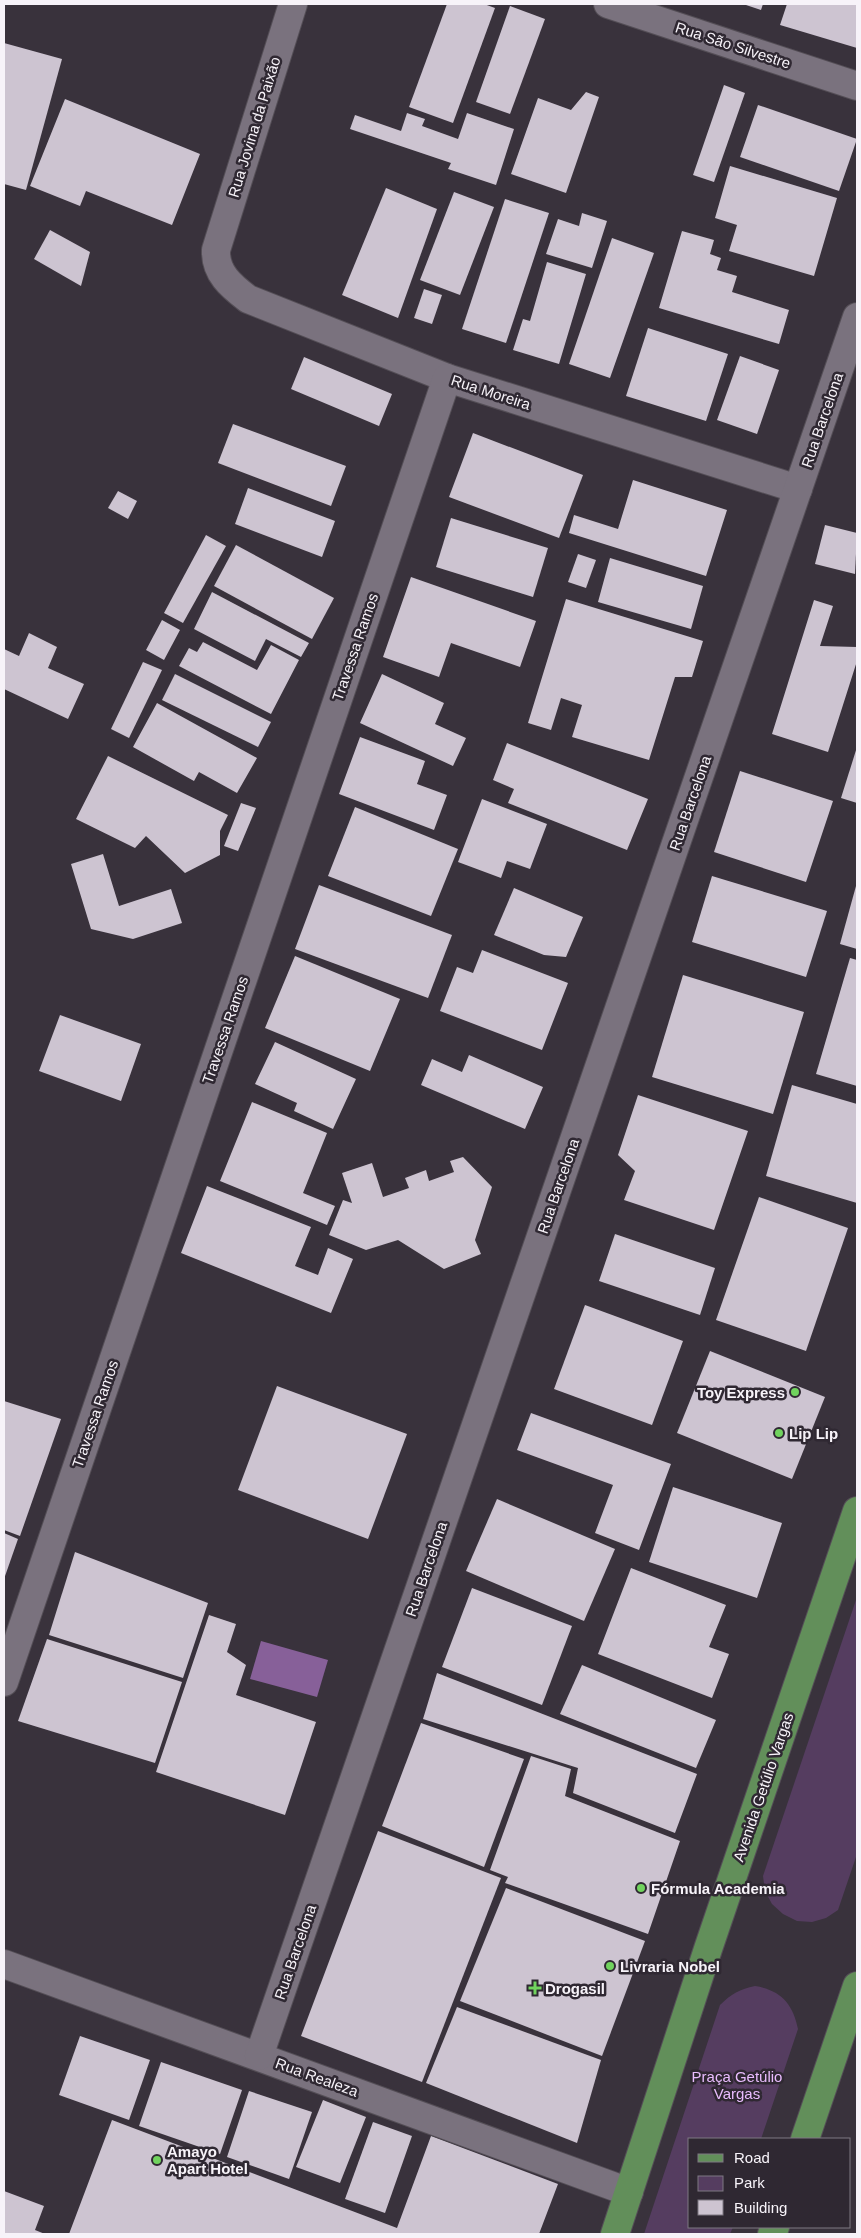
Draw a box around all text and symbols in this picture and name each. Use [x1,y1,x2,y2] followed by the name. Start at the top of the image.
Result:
[673,18,793,72] street label: Rua São Silvestre
[225,55,283,199] street label: Rua Jovina da Paixão
[798,370,846,470] street label: Rua Barcelona
[449,371,533,413] street label: Rua Moreira
[329,591,381,703] street label: Travessa Ramos
[666,753,714,853] street label: Rua Barcelona
[199,974,251,1086] street label: Travessa Ramos
[534,1136,582,1236] street label: Rua Barcelona
[69,1358,121,1470] street label: Travessa Ramos
[697,1384,785,1401] place label: Toy Express
[789,1386,801,1398] marker: Toy Express
[789,1425,838,1442] place label: Lip Lip
[773,1427,785,1439] marker: Lip Lip
[402,1519,450,1619] street label: Rua Barcelona
[730,1710,796,1864] street label: Avenida Getúlio Vargas
[651,1880,785,1897] place label: Fórmula Academia
[635,1882,647,1894] marker: Fórmula Academia
[271,1902,319,2002] street label: Rua Barcelona
[620,1958,720,1975] place label: Livraria Nobel
[604,1960,616,1972] marker: Livraria Nobel
[545,1980,605,1997] place label: Drogasil
[529,1982,541,1994] marker: Drogasil
[273,2054,361,2100] street label: Rua Realeza
[692,2068,782,2102] park label: Praça Getúlio Vargas
[688,2138,851,2228] legend
[167,2143,248,2177] place label: Amayo Apart Hotel
[734,2149,770,2166] text: Road
[151,2154,163,2166] marker: Amayo Apart Hotel
[734,2174,765,2191] text: Park
[734,2199,787,2216] text: Building

